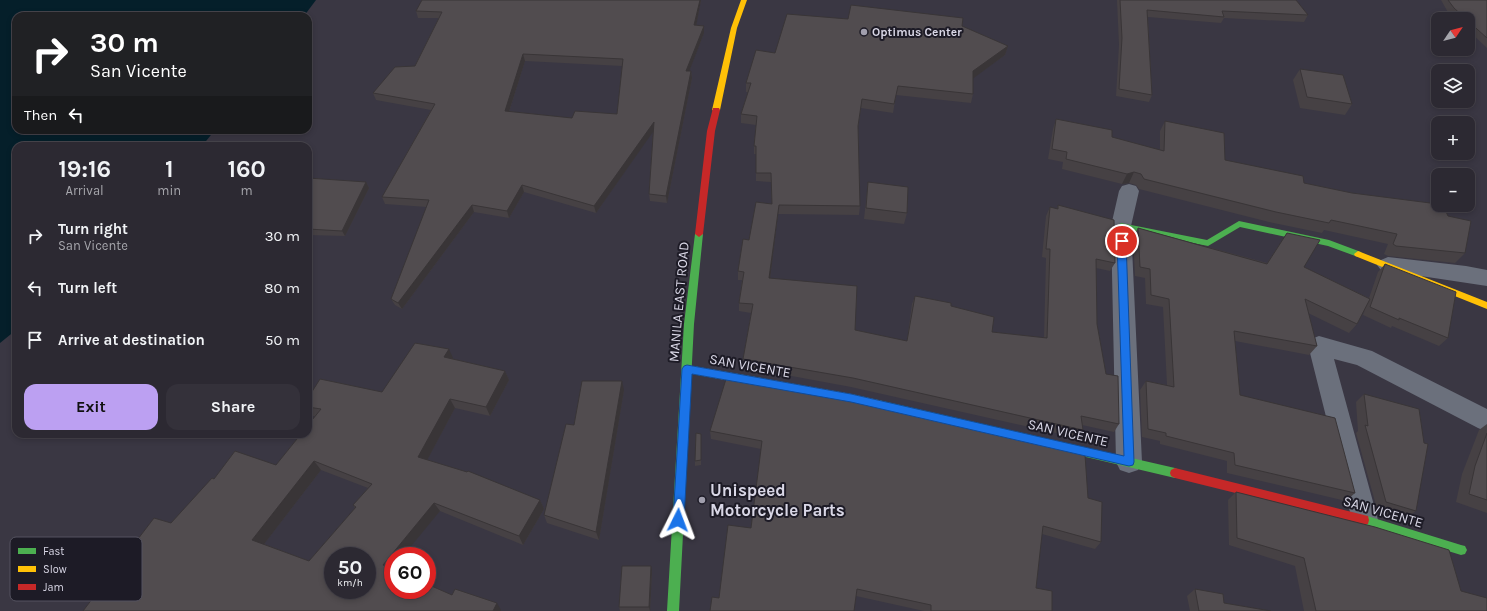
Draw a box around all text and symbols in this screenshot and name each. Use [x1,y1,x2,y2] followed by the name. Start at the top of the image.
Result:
[1431,12,1475,56] north arrow
[1431,12,1475,212] map controls
[872,25,962,39] place label: Optimus Center
[90,26,159,59] text: 30 m
[859,27,869,37] marker: Optimus Center
[24,28,76,80] icon: right
[90,60,187,82] text: San Vicente
[1431,64,1475,108] button: layers
[65,104,87,126] icon: left
[24,106,57,124] text: Then
[1431,116,1475,160] button: +
[58,155,111,183] text: 19:16
[165,155,174,183] text: 1
[227,155,266,183] text: 160
[1431,168,1475,212] button: −
[66,183,104,198] text: Arrival
[157,183,181,198] text: min
[241,183,253,198] text: m
[58,220,128,238] text: Turn right
[1105,224,1139,258] pin
[24,225,46,247] icon: right
[265,227,300,245] text: 30 m
[1111,230,1133,252] icon: arrive
[58,238,128,253] text: San Vicente
[665,241,693,363] street label: MANILA EAST ROAD
[24,277,46,299] icon: left
[58,279,117,297] text: Turn left
[264,279,300,297] text: 80 m
[24,329,46,351] icon: arrive
[58,331,205,349] text: Arrive at destination
[265,331,300,349] text: 50 m
[708,351,792,381] street label: SAN VICENTE
[24,384,158,430] button: Exit
[166,384,300,430] button: Share
[1026,415,1110,451] street label: SAN VICENTE
[710,480,845,520] place label: Unispeed Motorcycle Parts
[1341,493,1425,531] street label: SAN VICENTE
[697,495,707,505] marker: Unispeed Motorcycle Parts
[657,499,699,541] position arrow
[10,537,142,601] legend
[43,545,64,558] text: Fast
[384,547,436,599] speed limit sign: 60
[338,556,362,579] text: 50
[43,563,67,576] text: Slow
[337,577,363,589] text: km/h
[43,581,64,594] text: Jam

